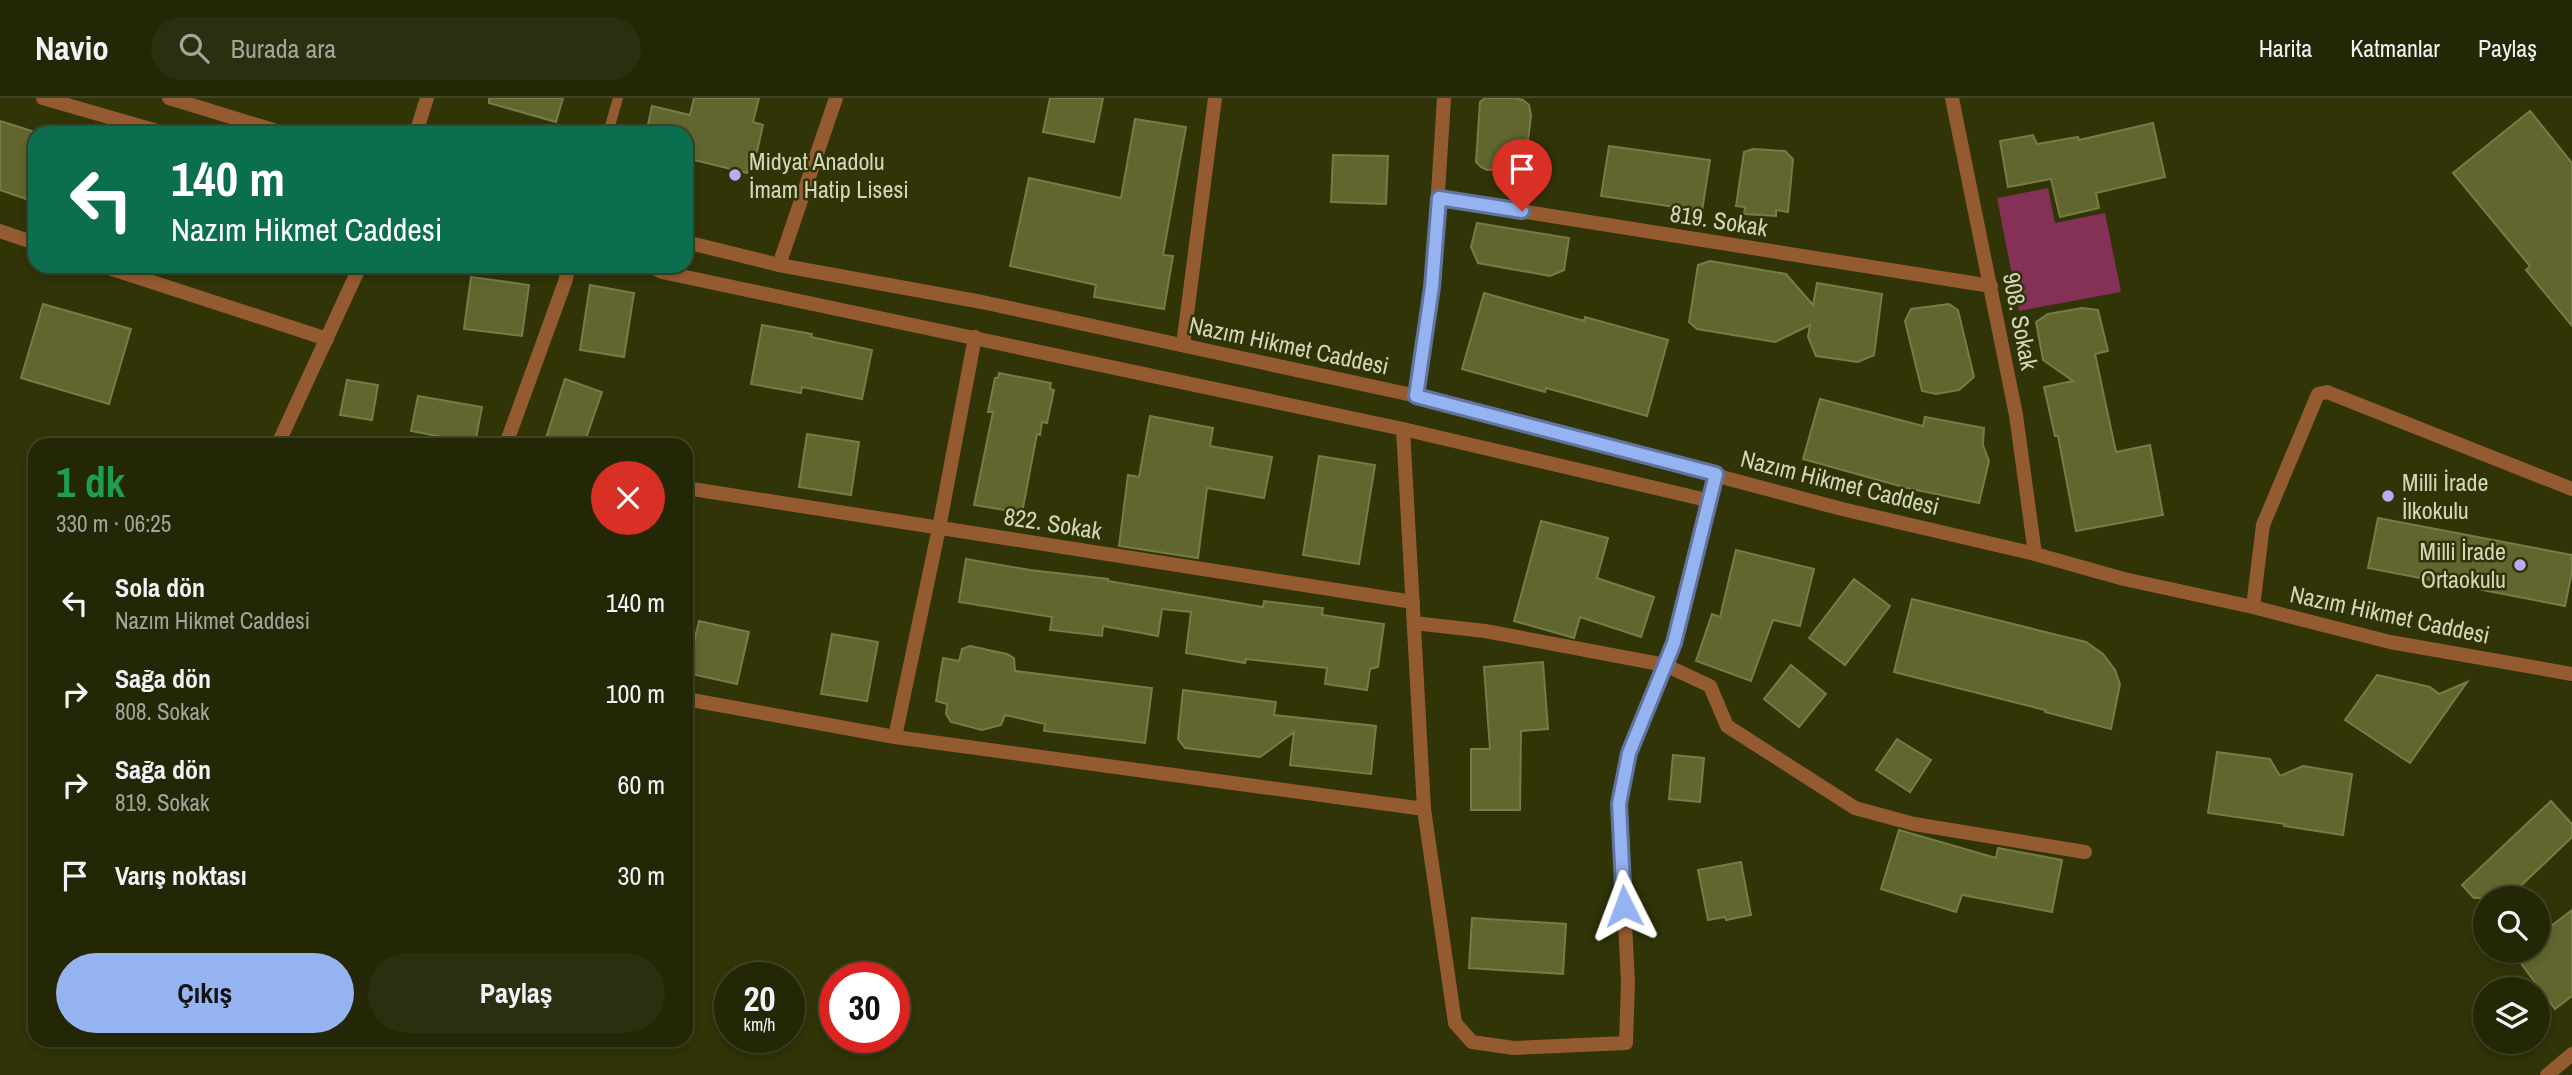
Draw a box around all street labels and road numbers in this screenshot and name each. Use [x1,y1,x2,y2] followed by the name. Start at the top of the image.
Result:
[1668,196,1770,244] street label: 819. Sokak
[1996,270,2046,373] street label: 908. Sokak
[1186,308,1392,382] street label: Nazım Hikmet Caddesi
[1737,442,1943,522] street label: Nazım Hikmet Caddesi
[1002,499,1104,547] street label: 822. Sokak
[2287,577,2493,651] street label: Nazım Hikmet Caddesi

